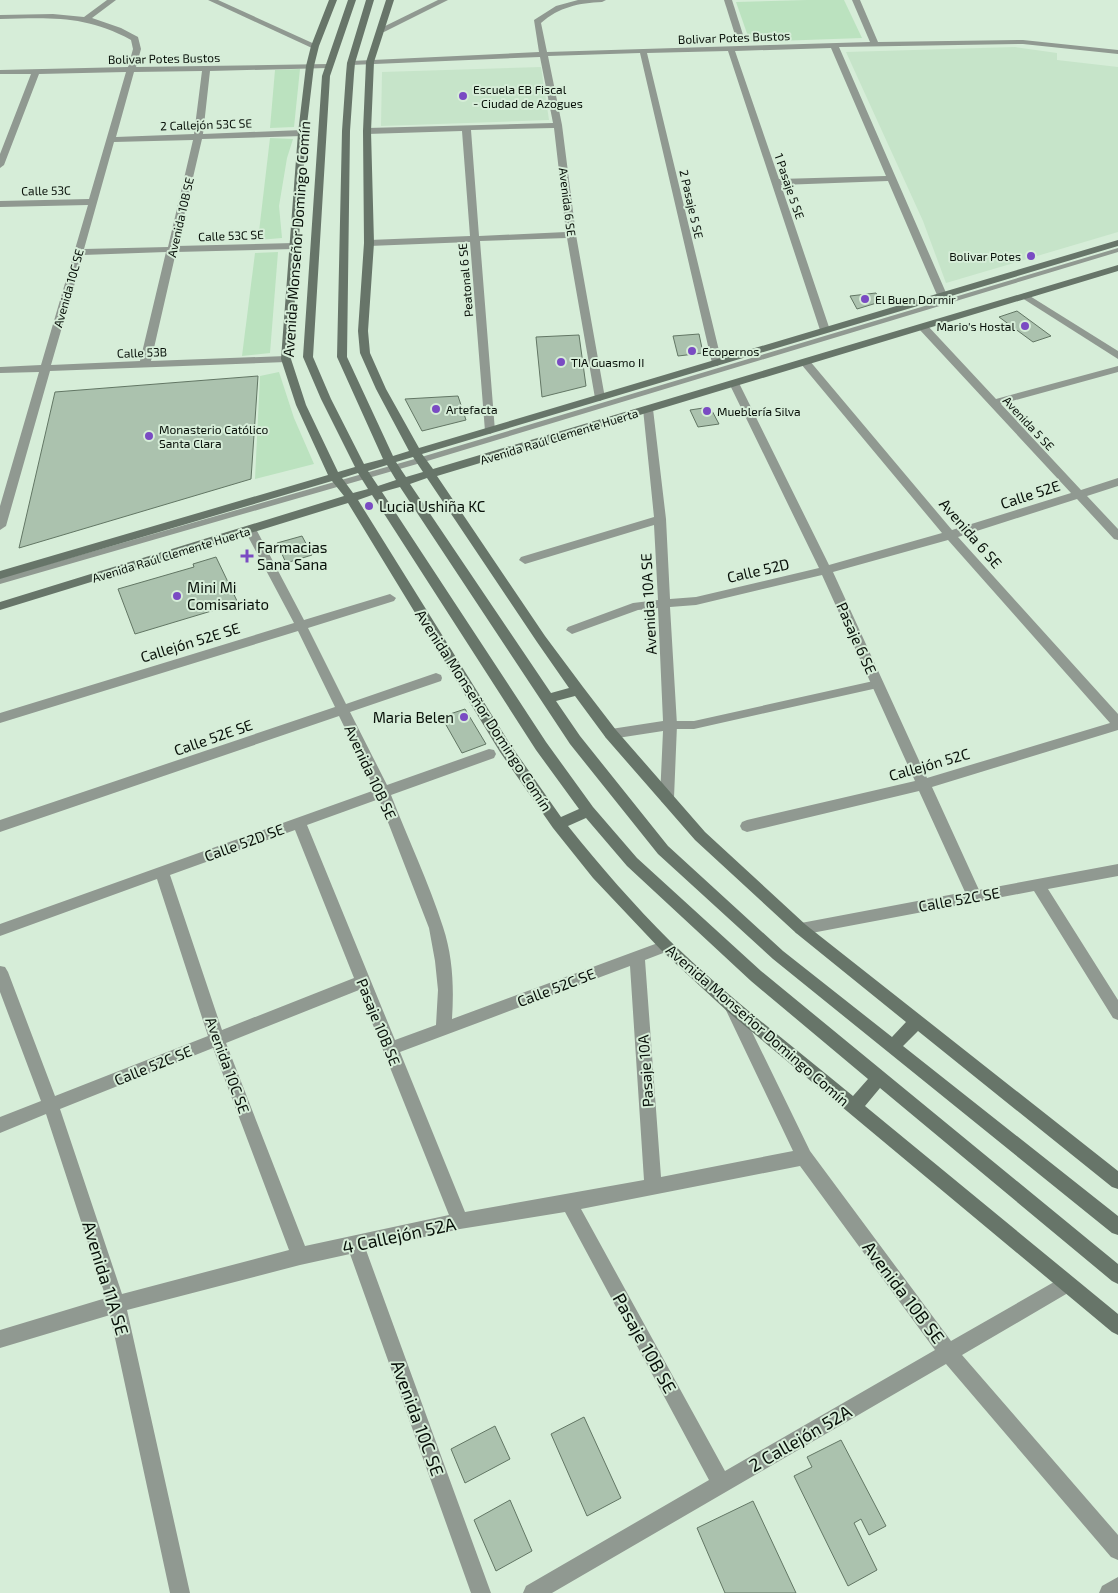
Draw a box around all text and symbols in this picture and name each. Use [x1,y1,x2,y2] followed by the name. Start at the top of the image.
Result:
[678,28,790,46] street label: Bolivar Potes Bustos
[108,50,220,66] street label: Bolivar Potes Bustos
[473,82,583,110] place label: Escuela EB Fiscal - Ciudad de Azogues
[457,90,469,102] marker: Escuela EB Fiscal - Ciudad de Azogues
[160,115,253,134] street label: 2 Callejón 53C SE
[279,120,313,358] street label: Avenida Monseñor Domingo Comín
[771,151,808,221] street label: 1 Pasaje 5 SE
[557,167,579,237] street label: Avenida 6 SE
[676,168,707,240] street label: 2 Pasaje 5 SE
[164,175,196,258] street label: Avenida 10B SE
[21,183,71,197] street label: Calle 53C
[198,227,264,243] street label: Calle 53C SE
[455,242,475,317] street label: Peatonal 6 SE
[50,247,86,329] street label: Avenida 10C SE
[949,249,1021,263] place label: Bolivar Potes
[1025,250,1037,262] marker: Bolivar Potes
[875,292,956,306] place label: El Buen Dormir
[859,293,871,305] marker: El Buen Dormir
[937,319,1015,333] place label: Mario's Hostal
[1019,320,1031,332] marker: Mario's Hostal
[117,344,167,360] street label: Calle 53B
[702,344,759,358] place label: Ecopernos
[686,345,698,357] marker: Ecopernos
[571,355,644,369] place label: TIA Guasmo II
[555,356,567,368] marker: TIA Guasmo II
[1000,393,1058,453] street label: Avenida 5 SE
[446,402,497,416] place label: Artefacta
[430,403,442,415] marker: Artefacta
[717,404,801,418] place label: Mueblería Silva
[478,405,640,467] street label: Avenida Raúl Clemente Huerta
[701,405,713,417] marker: Mueblería Silva
[159,422,268,450] place label: Monasterio Católico Santa Clara
[143,430,155,442] marker: Monasterio Católico Santa Clara
[998,476,1062,512] street label: Calle 52E
[936,495,1006,571] street label: Avenida 6 SE
[379,497,486,515] place label: Lucia Ushiña KC
[363,500,375,512] marker: Lucia Ushiña KC
[90,523,252,585] street label: Avenida Raúl Clemente Huerta
[257,538,328,573] place label: Farmacias Sana Sana
[241,550,253,562] marker: Farmacias Sana Sana
[636,553,660,655] street label: Avenida 10A SE
[725,554,791,586] street label: Calle 52D
[187,578,269,613] place label: Mini Mi Comisariato
[171,590,183,602] marker: Mini Mi Comisariato
[832,599,881,677] street label: Pasaje 6 SE
[412,606,556,814] street label: Avenida Monseñor Domingo Comín
[138,618,242,667] street label: Callejón 52E SE
[373,708,454,726] place label: Maria Belen
[458,711,470,723] marker: Maria Belen
[171,715,255,759] street label: Calle 52E SE
[341,722,401,822] street label: Avenida 10B SE
[887,744,972,785] street label: Callejón 52C
[202,819,286,865] street label: Calle 52D SE
[917,883,1001,915] street label: Calle 52C SE
[663,941,853,1109] street label: Avenida Monseñor Domingo Comín
[514,964,598,1010] street label: Calle 52C SE
[352,976,405,1069] street label: Pasaje 10B SE
[202,1014,254,1116] street label: Avenida 10C SE
[633,1034,658,1108] street label: Pasaje 10A
[111,1041,195,1089] street label: Calle 52C SE
[340,1212,459,1258] street label: 4 Callejón 52A
[78,1218,134,1338] street label: Avenida 11A SE
[858,1236,950,1348] street label: Avenida 10B SE
[608,1289,682,1397] street label: Pasaje 10B SE
[387,1357,449,1479] street label: Avenida 10C SE
[745,1399,856,1476] street label: 2 Callejón 52A

